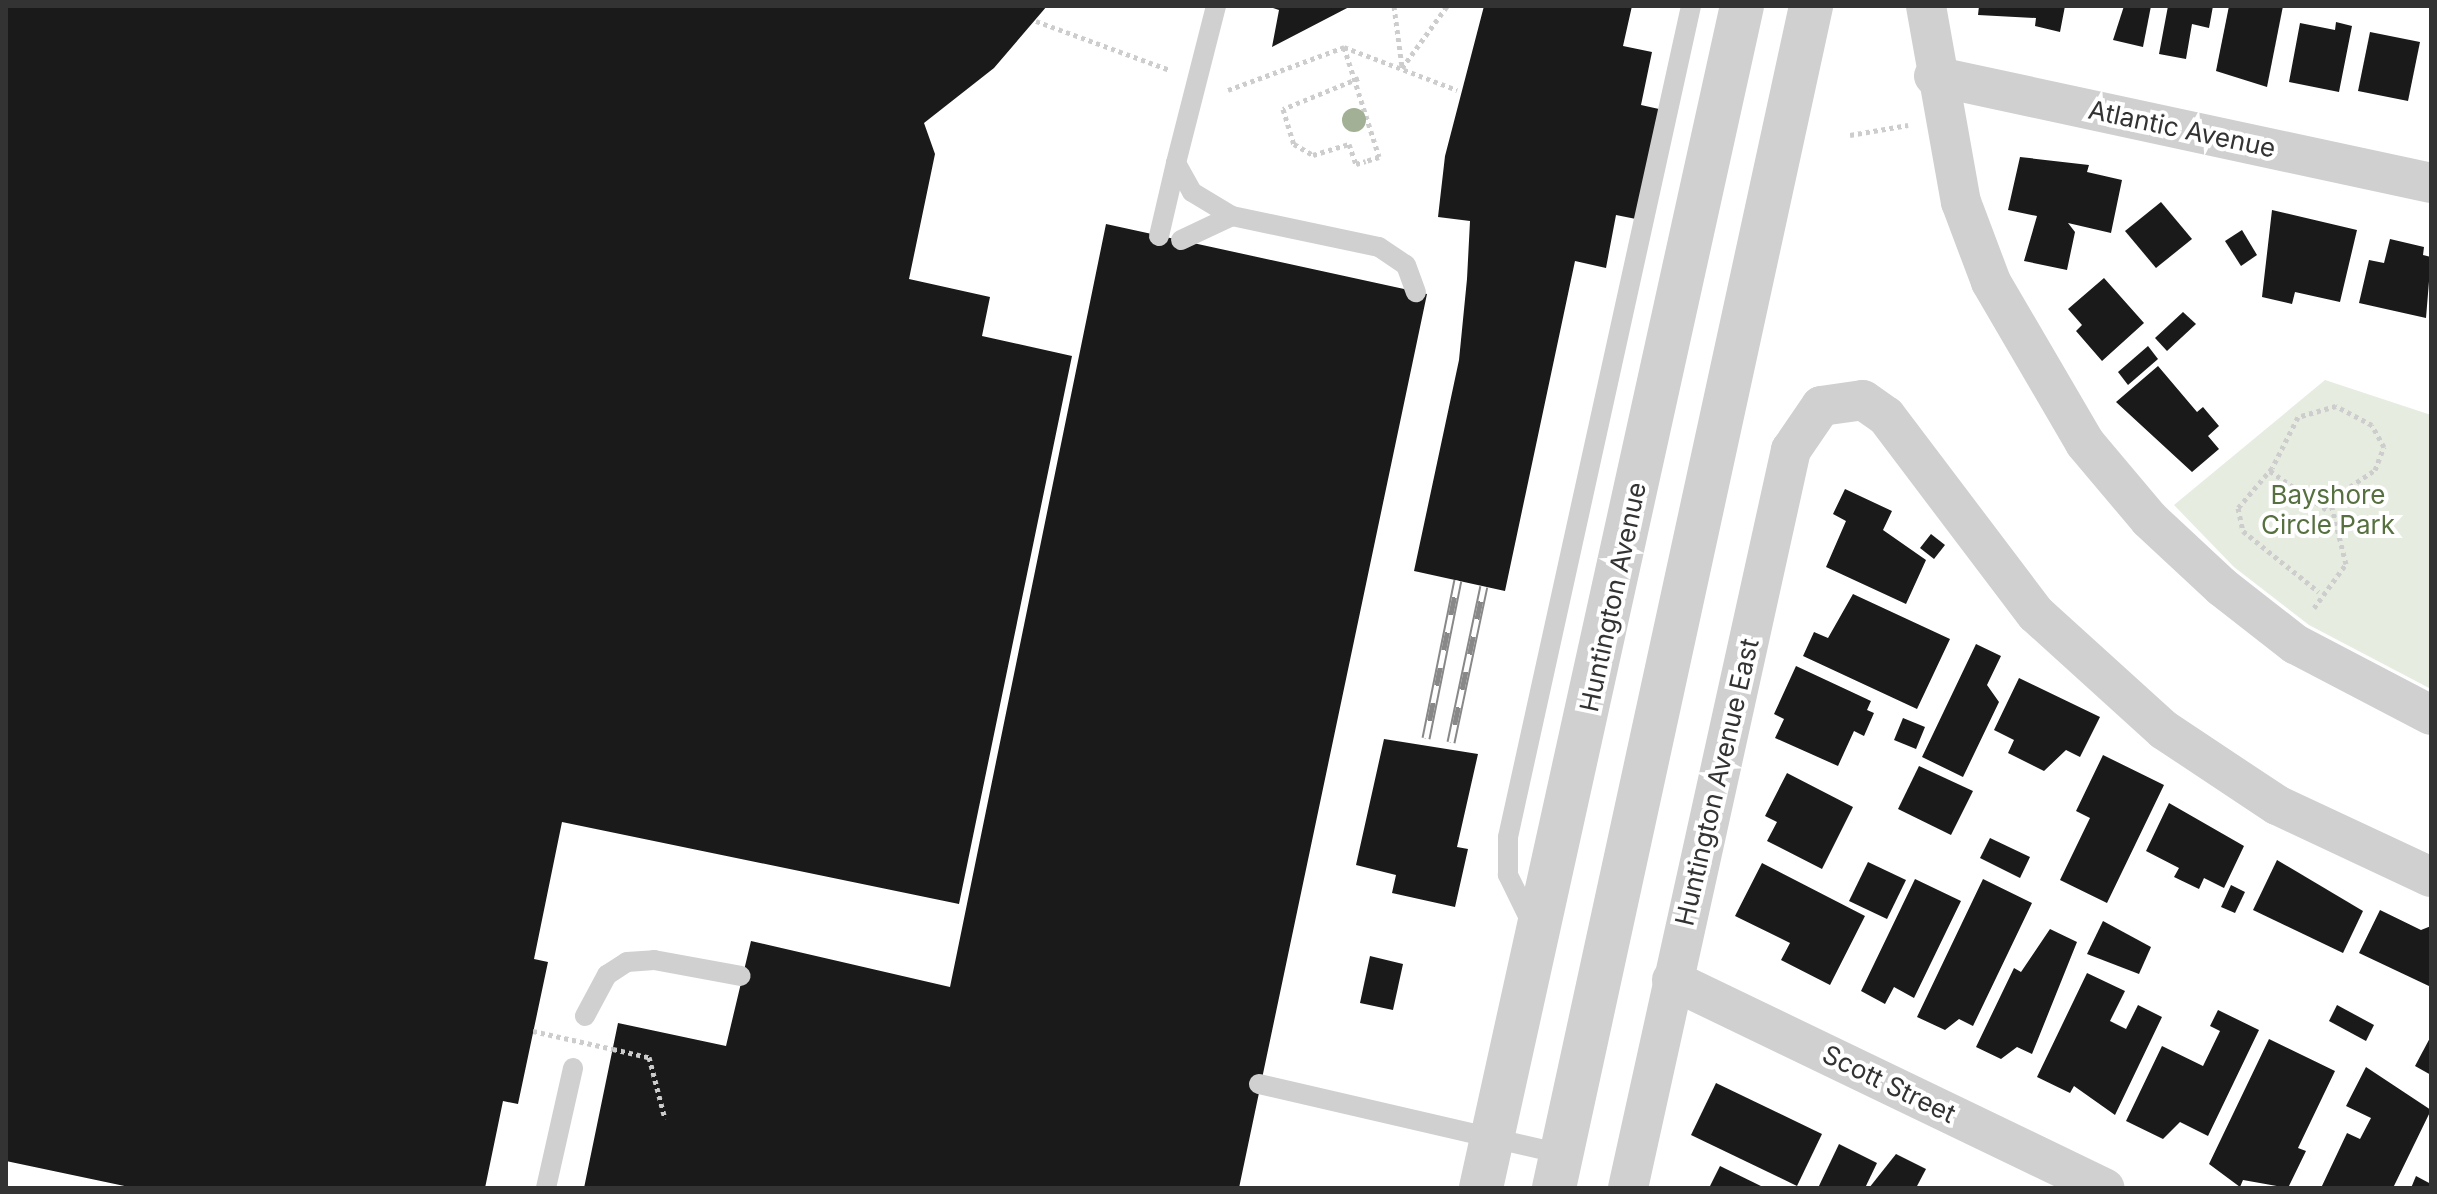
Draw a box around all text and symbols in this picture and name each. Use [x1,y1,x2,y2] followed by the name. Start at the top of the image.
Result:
[2086,94,2278,164] street label: Atlantic Avenue
[1573,479,1653,715] street label: Huntington Avenue
[2261,479,2395,540] park label: Bayshore Circle Park
[1669,635,1765,929] street label: Huntington Avenue East
[1817,1038,1961,1130] street label: Scott Street

